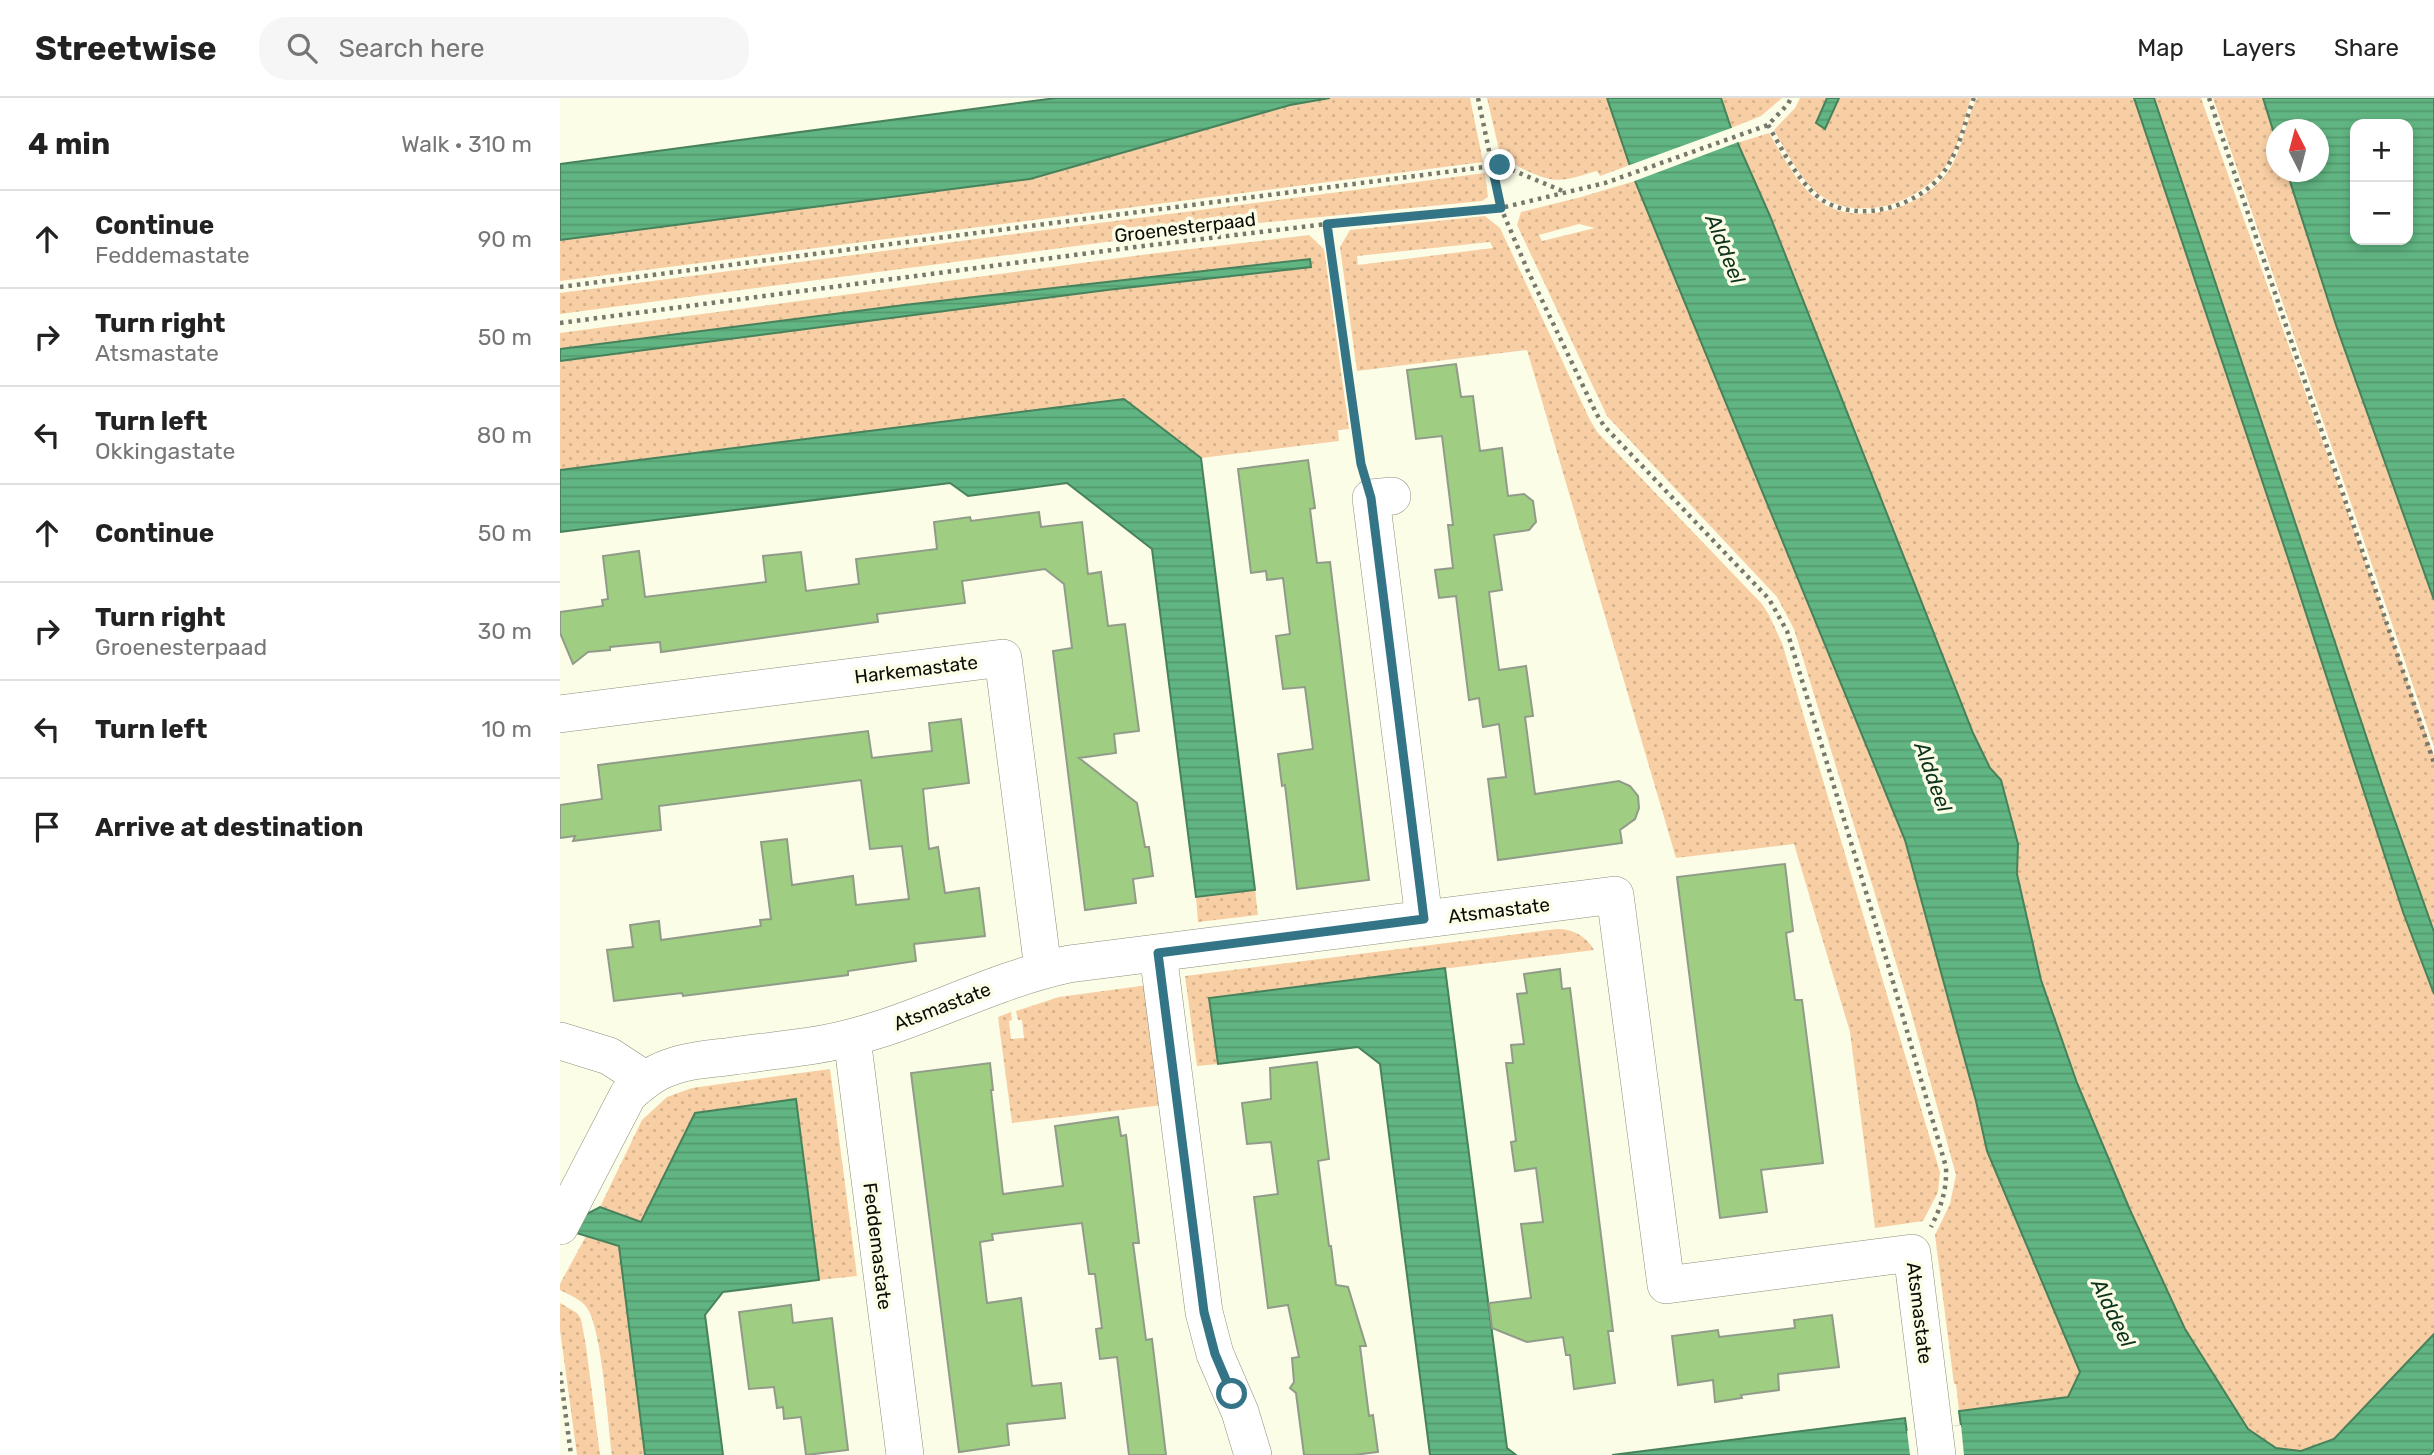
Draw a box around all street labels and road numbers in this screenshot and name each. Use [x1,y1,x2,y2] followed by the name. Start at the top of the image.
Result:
[1113,207,1257,248] street label: Groenesterpaad
[853,651,979,688] street label: Harkemastate
[1447,893,1551,928] street label: Atsmastate
[890,977,994,1036] street label: Atsmastate
[858,1181,897,1311] street label: Feddemastate
[1902,1261,1937,1365] street label: Atsmastate

